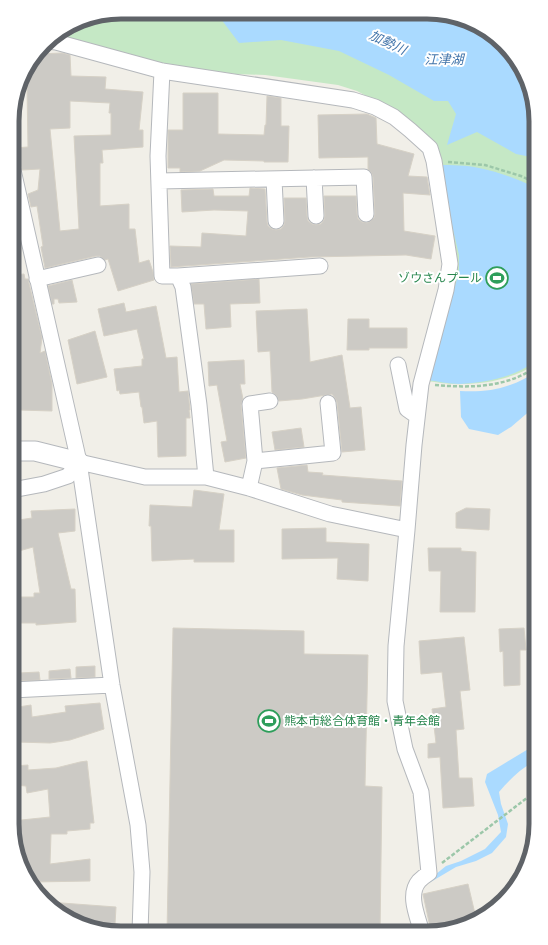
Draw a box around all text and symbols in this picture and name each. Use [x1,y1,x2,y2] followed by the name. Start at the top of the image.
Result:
[367,27,410,58] water label: 加勢川
[424,52,465,67] water label: 江津湖
[484,265,510,291] sports icon: ゾウさんプール
[398,271,482,285] place label: ゾウさんプール
[256,708,282,734] sports icon: 熊本市総合体育館・青年会館
[284,714,440,728] place label: 熊本市総合体育館・青年会館

